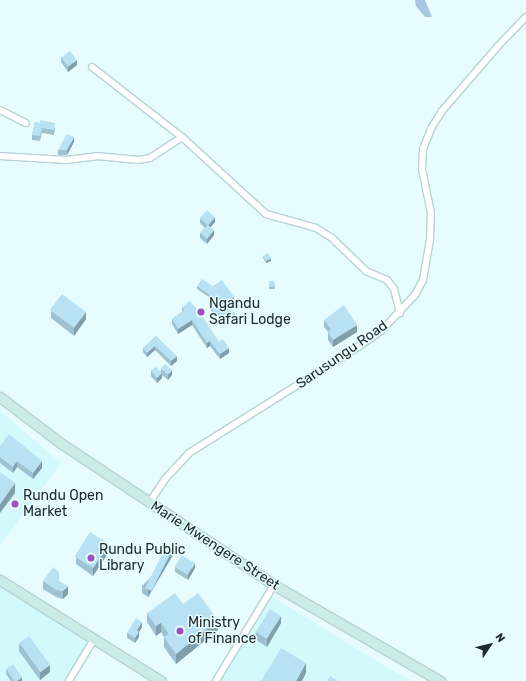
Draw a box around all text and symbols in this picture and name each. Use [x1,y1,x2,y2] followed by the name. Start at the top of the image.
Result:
[209,296,291,328] place label: Ngandu Safari Lodge
[196,307,206,317] marker: Ngandu Safari Lodge
[293,317,391,393] street label: Sarusungu Road
[23,488,103,520] place label: Rundu Open Market
[147,498,283,594] street label: Marie Mwengere Street
[10,499,20,509] marker: Rundu Open Market
[99,542,186,574] place label: Rundu Public Library
[86,553,96,563] marker: Rundu Public Library
[188,615,257,648] place label: Ministry of Finance
[470,625,510,665] north arrow
[175,626,185,636] marker: Ministry of Finance
[493,631,508,645] text: N

